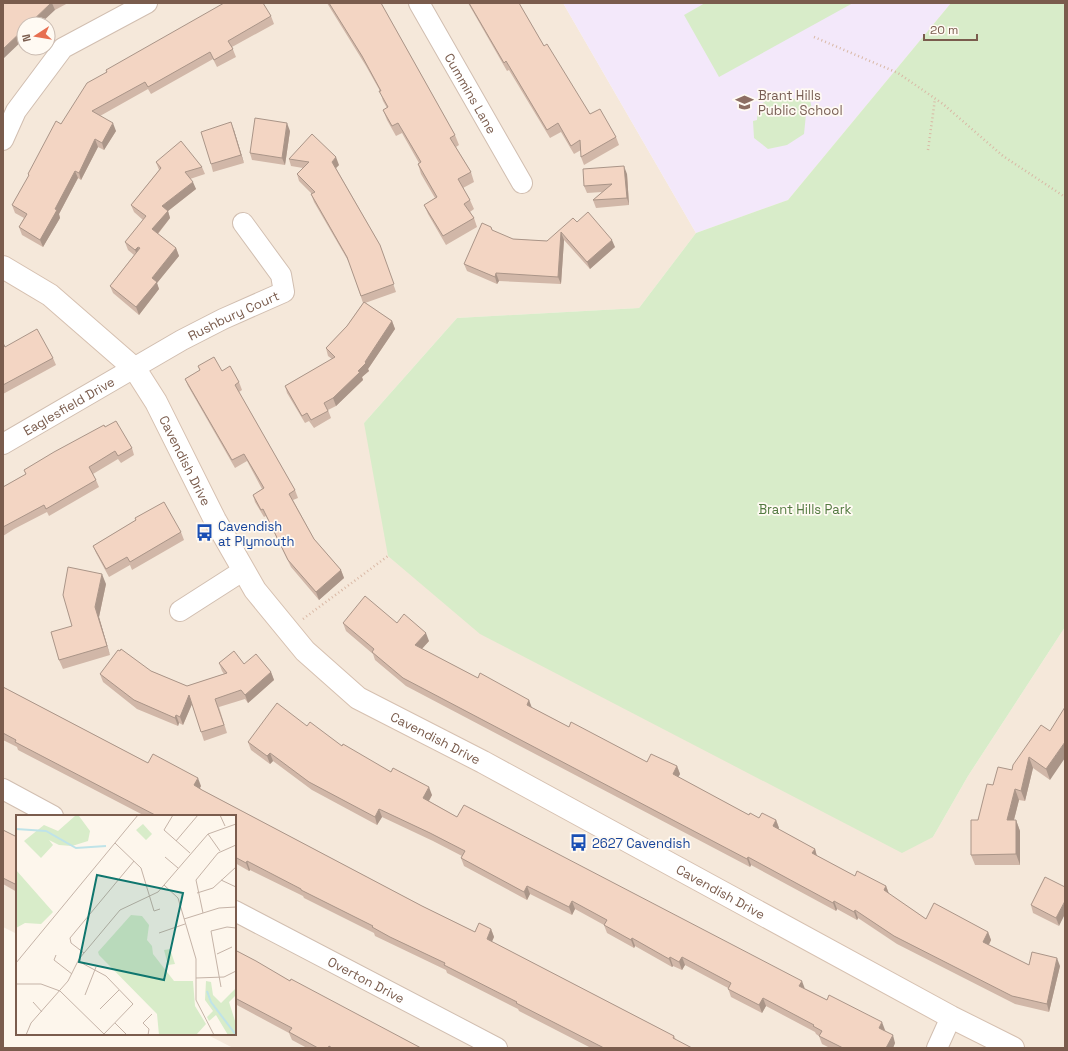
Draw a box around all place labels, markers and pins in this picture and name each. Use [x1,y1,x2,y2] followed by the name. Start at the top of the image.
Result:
[758,87,843,119] place label: Brant Hills Public School
[735,92,755,112] school or university icon: Brant Hills Public School
[218,518,294,550] place label: Cavendish at Plymouth
[195,523,215,543] bus stop icon: Cavendish at Plymouth
[569,833,589,853] bus stop icon: 2627 Cavendish
[592,835,690,852] place label: 2627 Cavendish

